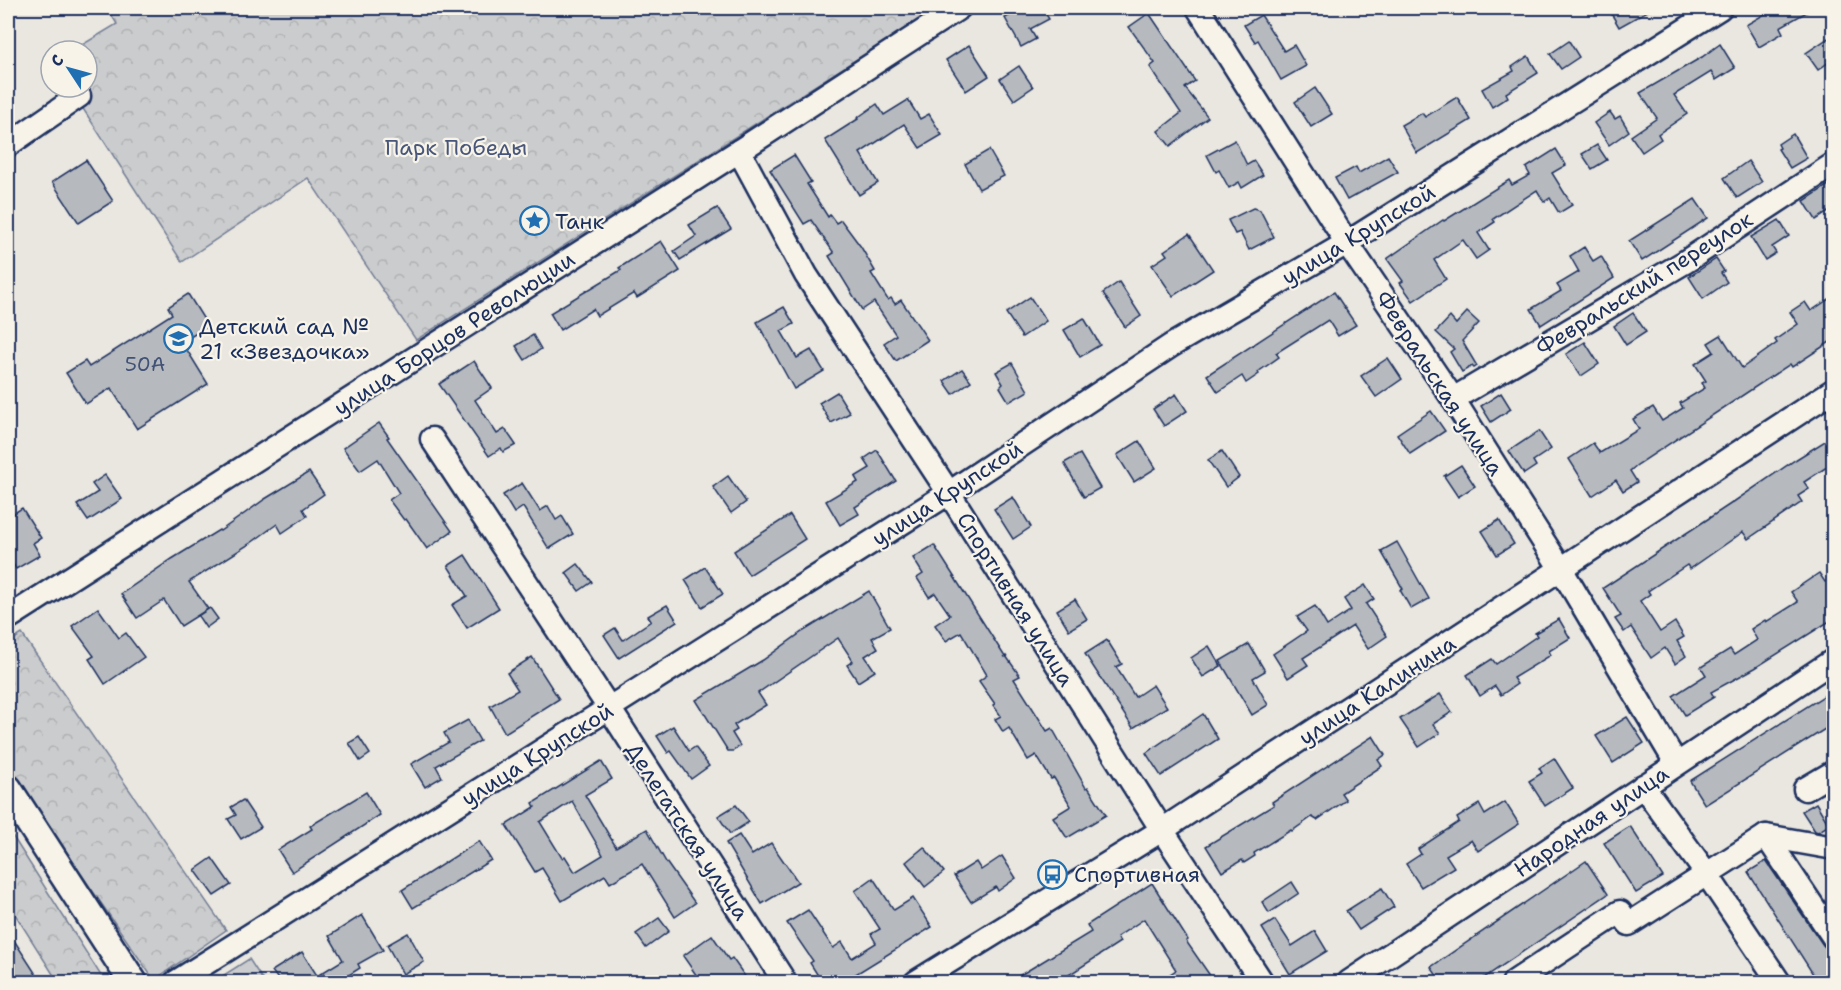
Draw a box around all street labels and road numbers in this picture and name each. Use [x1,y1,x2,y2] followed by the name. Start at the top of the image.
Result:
[1276,177,1440,292] street label: улица Крупской
[1530,205,1759,362] street label: Февральский переулок
[328,245,580,422] street label: улица Борцов Революции
[1369,285,1510,482] street label: Февральская улица
[866,434,1028,553] street label: улица Крупской
[950,507,1081,692] street label: Спортивная улица
[1293,629,1462,752] street label: улица Калинина
[456,696,619,813] street label: улица Крупской
[619,737,756,926] street label: Делегатская улица
[1508,759,1675,884] street label: Народная улица

